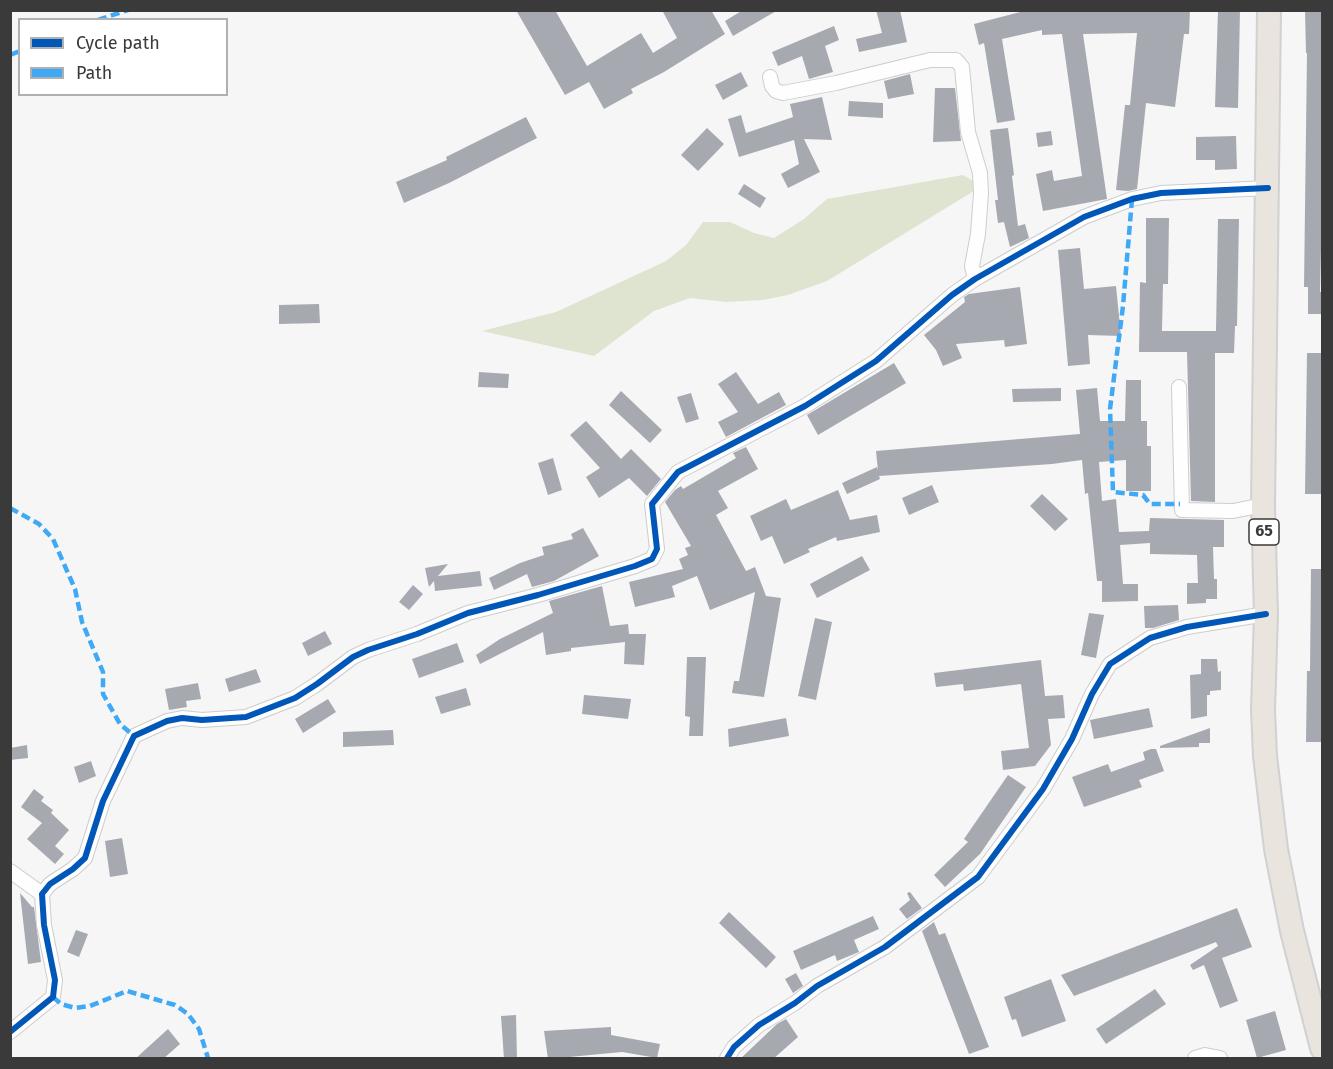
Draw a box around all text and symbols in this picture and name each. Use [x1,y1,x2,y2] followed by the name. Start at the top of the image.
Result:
[18,18,228,96] legend
[76,32,160,54] text: Cycle path
[76,62,112,84] text: Path
[1249,519,1279,545] road number: 65

